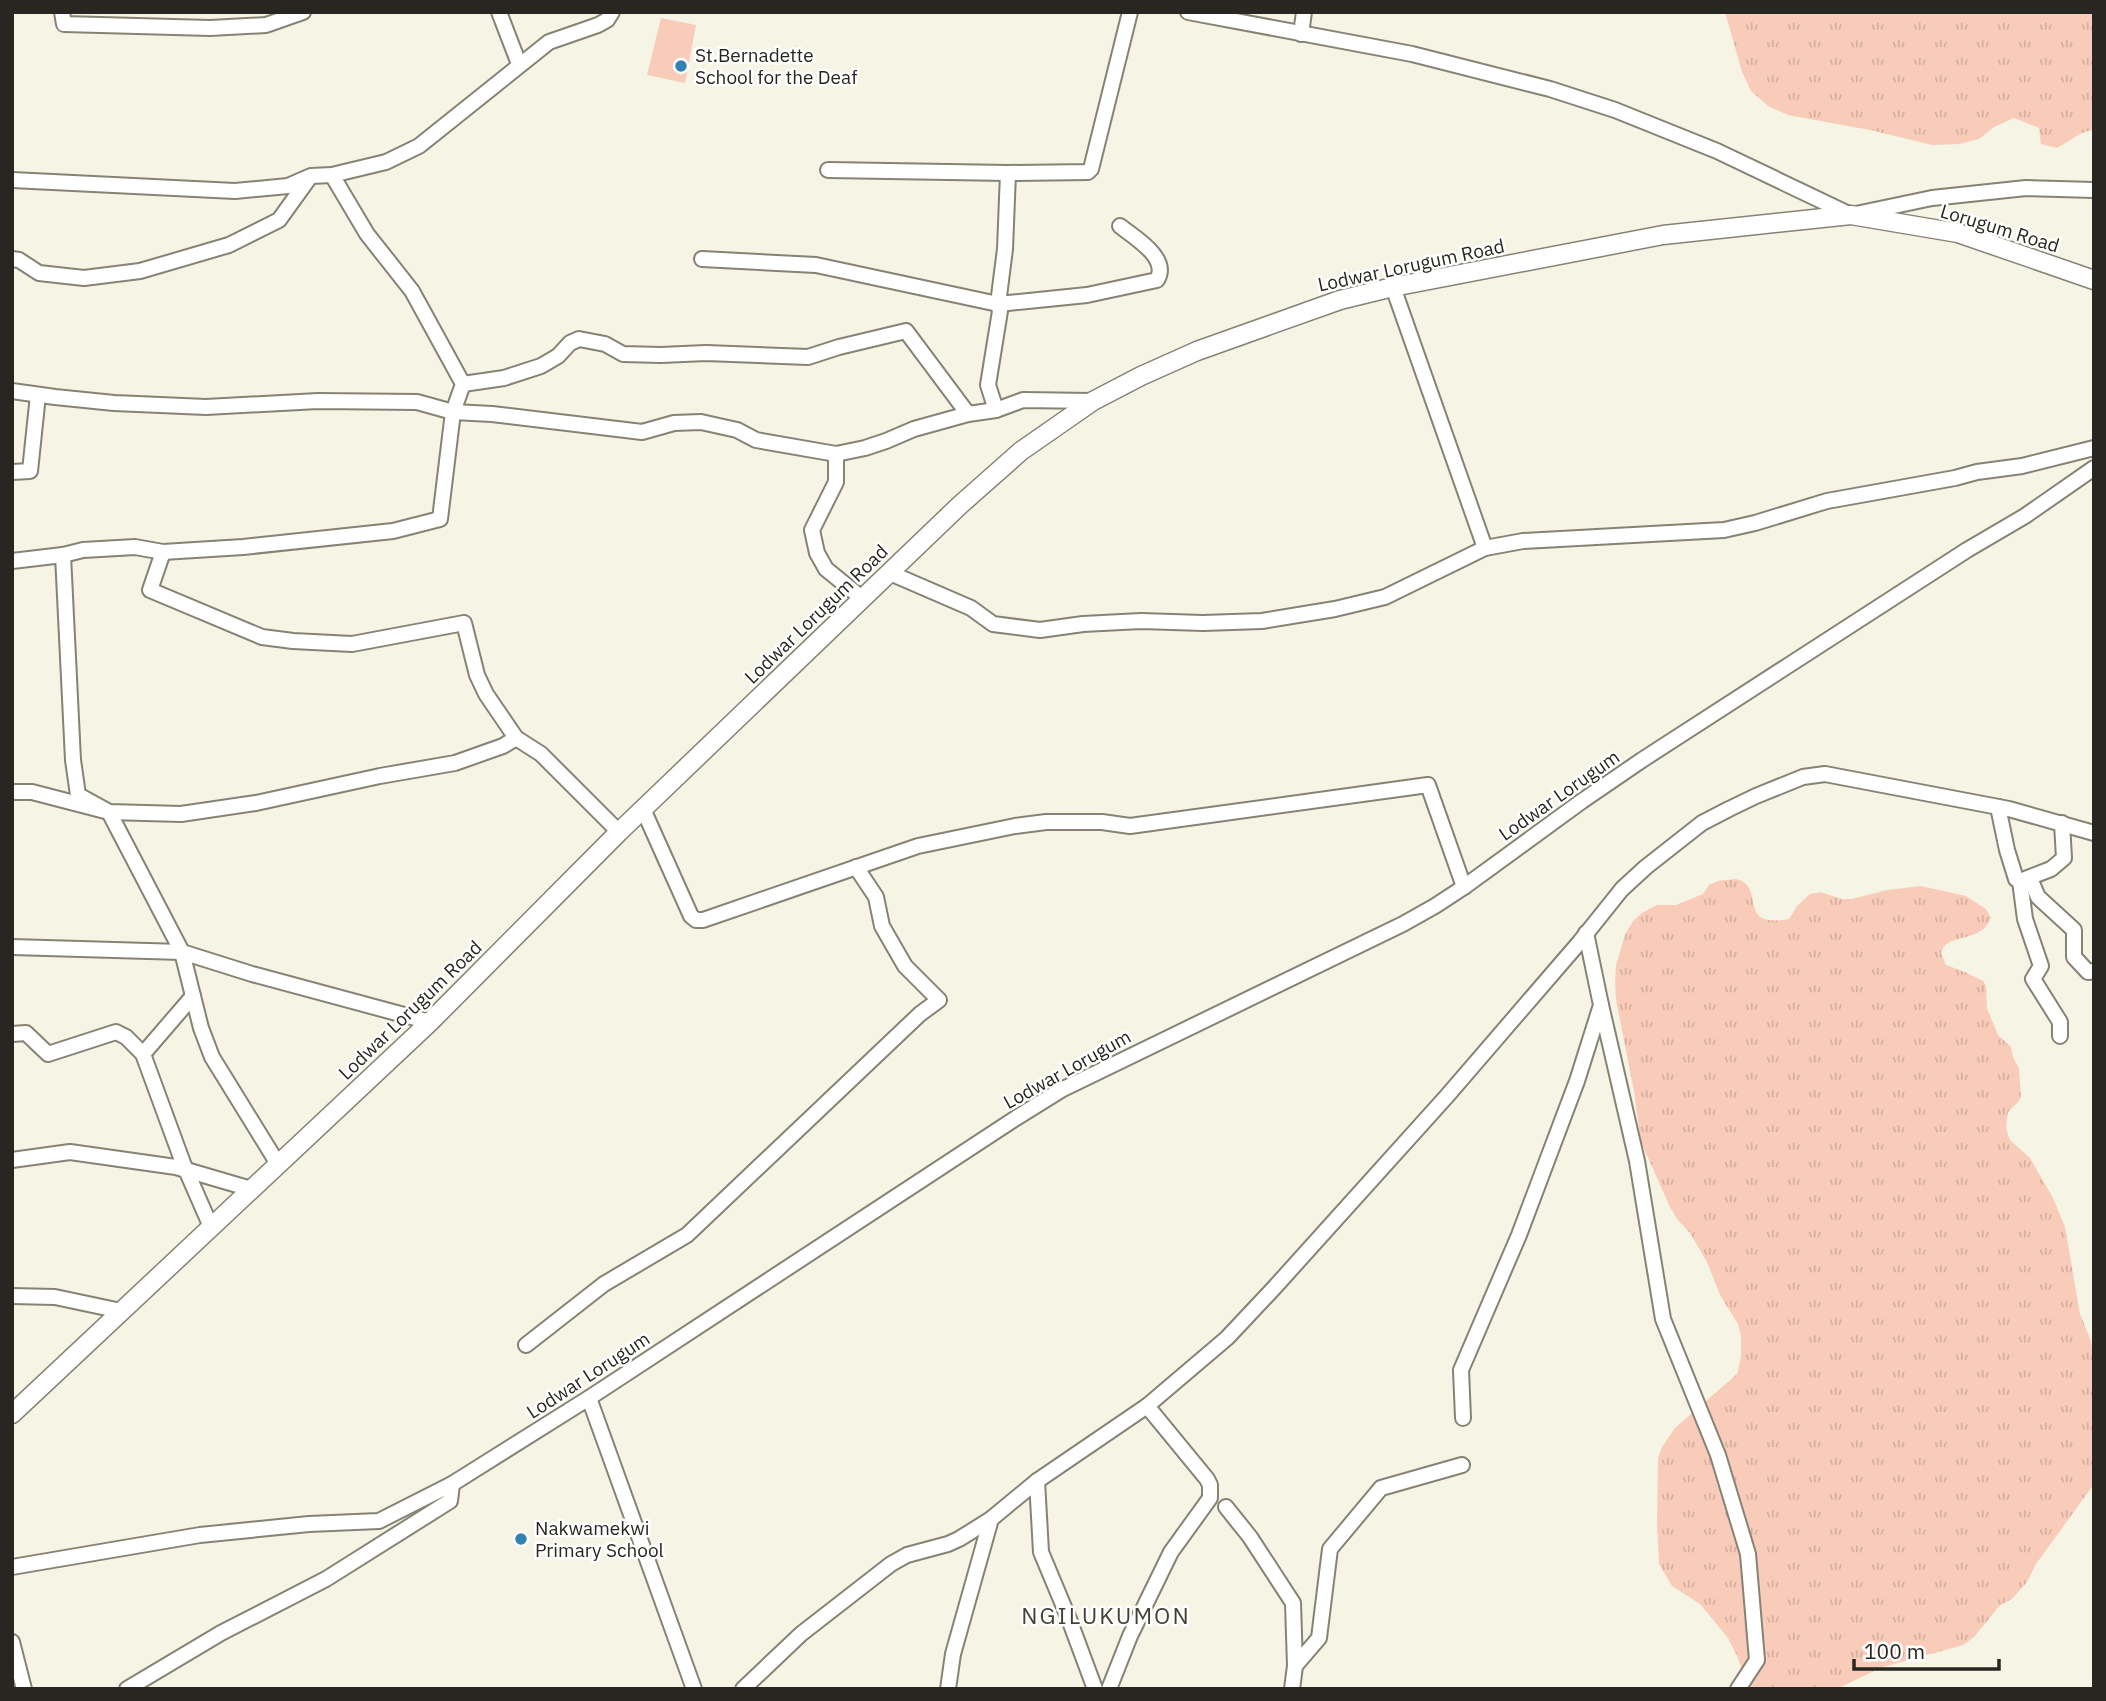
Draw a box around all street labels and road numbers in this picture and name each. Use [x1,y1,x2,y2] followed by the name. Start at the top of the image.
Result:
[1938,199,2062,257] street label: Lorugum Road
[1315,233,1507,297] street label: Lodwar Lorugum Road
[739,539,893,689] street label: Lodwar Lorugum Road
[1494,744,1624,846] street label: Lodwar Lorugum
[333,935,487,1085] street label: Lodwar Lorugum Road
[999,1024,1135,1114] street label: Lodwar Lorugum
[522,1326,654,1424] street label: Lodwar Lorugum

